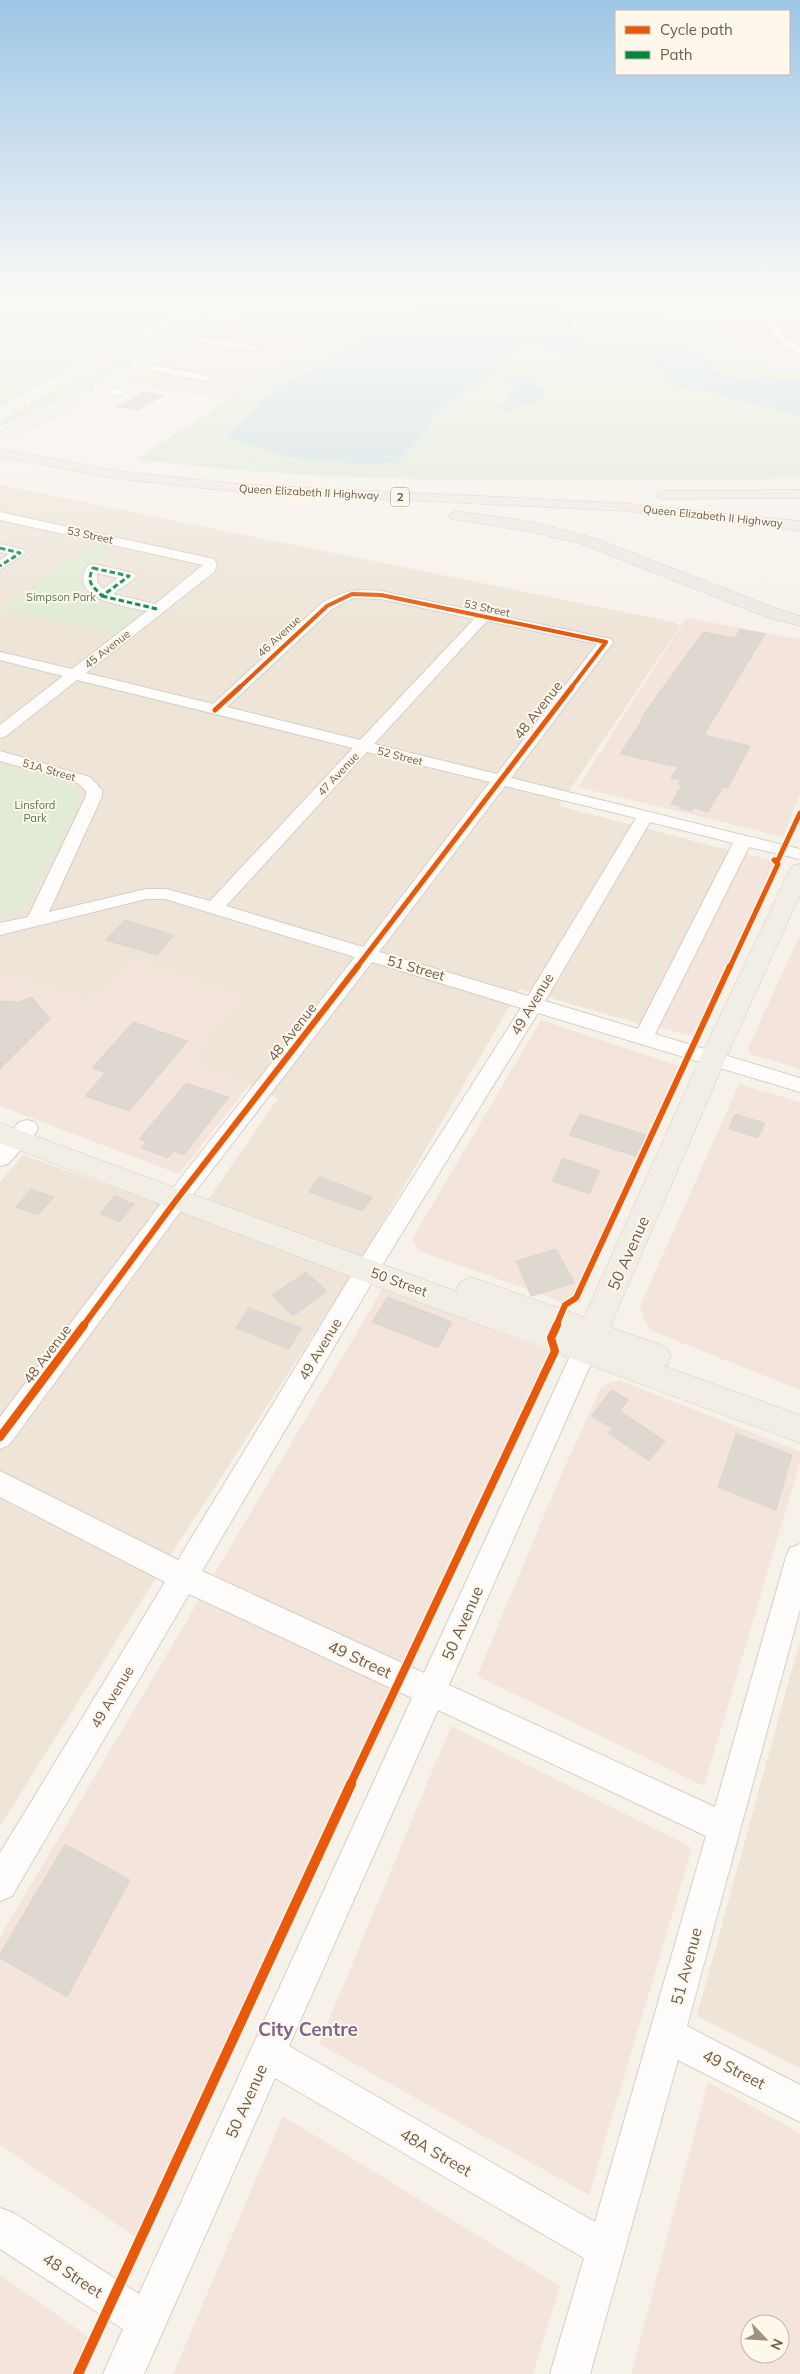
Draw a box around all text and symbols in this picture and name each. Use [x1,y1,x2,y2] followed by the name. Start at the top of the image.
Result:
[615,10,790,75] legend
[660,20,733,39] text: Cycle path
[660,45,692,64] text: Path
[239,481,380,503] street label: Queen Elizabeth II Highway
[391,488,409,507] road number: 2
[642,502,784,530] street label: Queen Elizabeth II Highway
[66,523,114,547] street label: 53 Street
[26,590,96,604] park label: Simpson Park
[463,596,511,620] street label: 53 Street
[254,612,304,660] street label: 46 Avenue
[81,627,133,671] street label: 45 Avenue
[510,677,566,743] street label: 48 Avenue
[376,744,424,768] street label: 52 Street
[314,749,362,799] street label: 47 Avenue
[21,756,77,784] street label: 51A Street
[15,798,55,825] park label: Linsford Park
[385,951,447,985] street label: 51 Street
[506,970,558,1038] street label: 49 Avenue
[264,999,320,1065] street label: 48 Avenue
[603,1213,653,1293] street label: 50 Avenue
[368,1263,430,1301] street label: 50 Street
[294,1315,346,1383] street label: 49 Avenue
[19,1321,75,1387] street label: 48 Avenue
[437,1583,487,1663] street label: 50 Avenue
[325,1636,395,1683] street label: 49 Street
[86,1663,138,1731] street label: 49 Avenue
[666,1925,706,2007] street label: 51 Avenue
[258,2017,358,2041] district label: City Centre
[699,2045,769,2093] street label: 49 Street
[221,2061,271,2141] street label: 50 Avenue
[397,2123,476,2181] street label: 48A Street
[39,2248,107,2302] street label: 48 Street
[740,2314,790,2364] north arrow
[766,2336,787,2353] text: N

